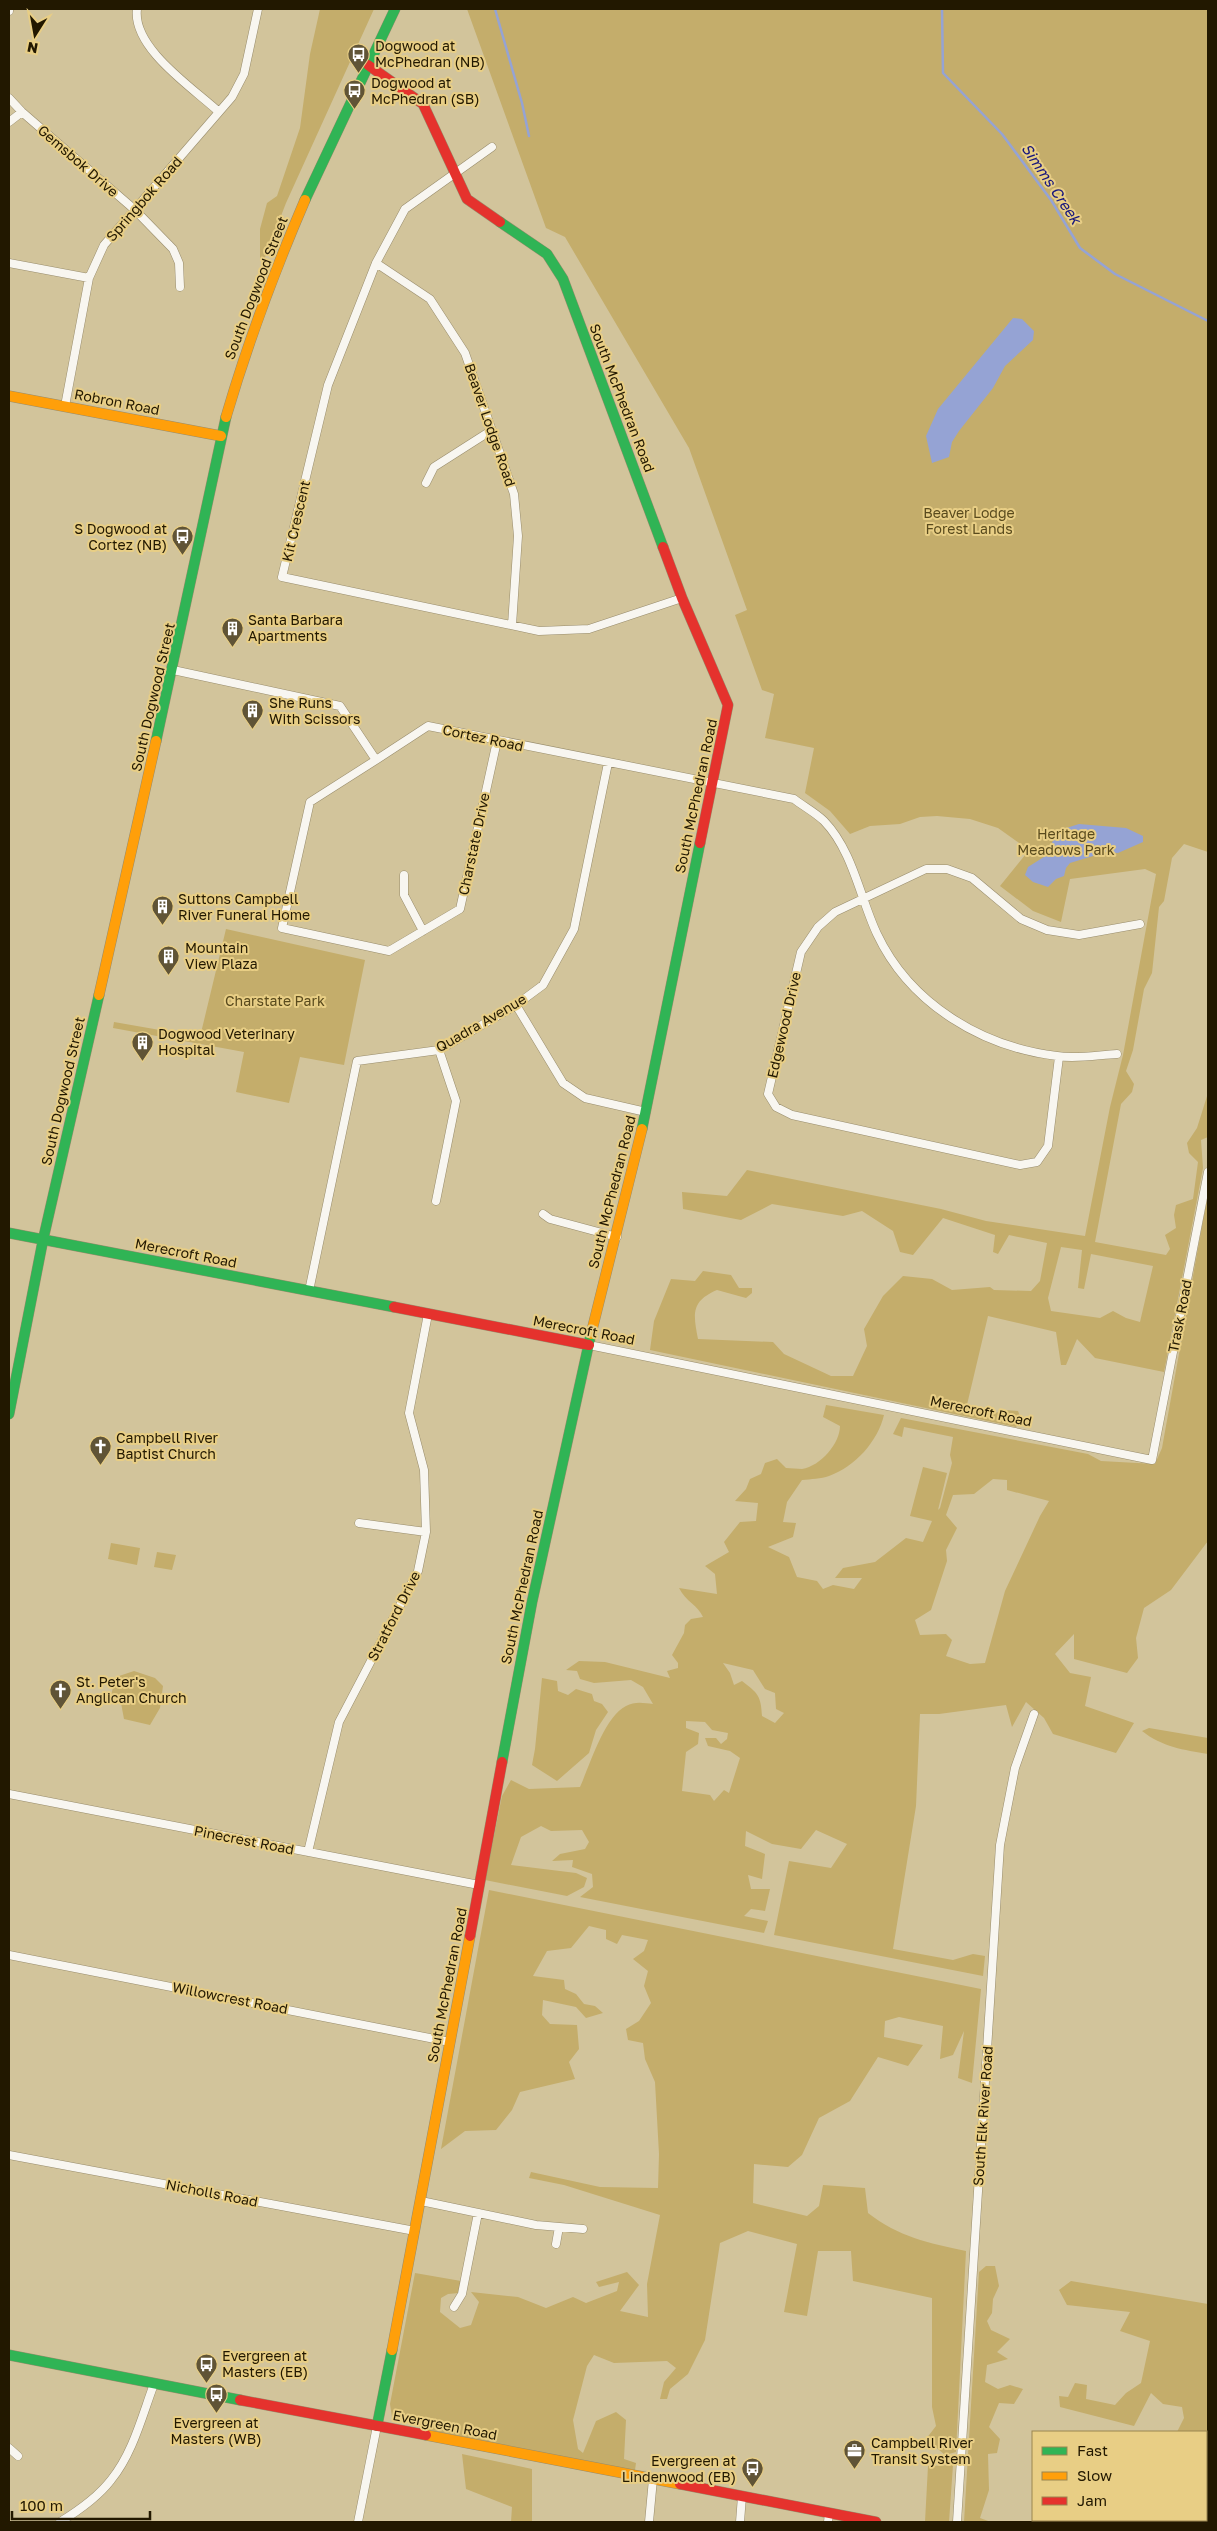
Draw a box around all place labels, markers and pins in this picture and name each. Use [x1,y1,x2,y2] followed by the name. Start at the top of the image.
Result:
[375,37,485,70] place label: Dogwood at McPhedran (NB)
[347,42,371,73] bus stop icon: Dogwood at McPhedran (NB)
[371,74,480,107] place label: Dogwood at McPhedran (SB)
[343,79,367,110] bus stop icon: Dogwood at McPhedran (SB)
[74,520,167,553] place label: S Dogwood at Cortez (NB)
[171,525,195,556] bus stop icon: S Dogwood at Cortez (NB)
[248,611,343,644] place label: Santa Barbara Apartments
[220,616,244,647] building icon: Santa Barbara Apartments
[269,694,360,727] place label: She Runs With Scissors
[241,699,265,730] building icon: She Runs With Scissors
[178,890,310,923] place label: Suttons Campbell River Funeral Home
[150,895,174,926] building icon: Suttons Campbell River Funeral Home
[185,939,258,972] place label: Mountain View Plaza
[157,944,181,975] building icon: Mountain View Plaza
[158,1025,295,1058] place label: Dogwood Veterinary Hospital
[130,1030,154,1061] building icon: Dogwood Veterinary Hospital
[116,1429,219,1462] place label: Campbell River Baptist Church
[88,1434,112,1465] church icon: Campbell River Baptist Church
[76,1673,187,1706] place label: St. Peter's Anglican Church
[48,1678,72,1709] church icon: St. Peter's Anglican Church
[222,2347,308,2380] place label: Evergreen at Masters (EB)
[194,2352,218,2383] bus stop icon: Evergreen at Masters (EB)
[204,2383,228,2414] bus stop icon: Evergreen at Masters (WB)
[171,2414,261,2447] place label: Evergreen at Masters (WB)
[871,2434,974,2467] place label: Campbell River Transit System
[843,2439,867,2470] office icon: Campbell River Transit System
[622,2452,736,2485] place label: Evergreen at Lindenwood (EB)
[740,2457,764,2488] bus stop icon: Evergreen at Lindenwood (EB)

